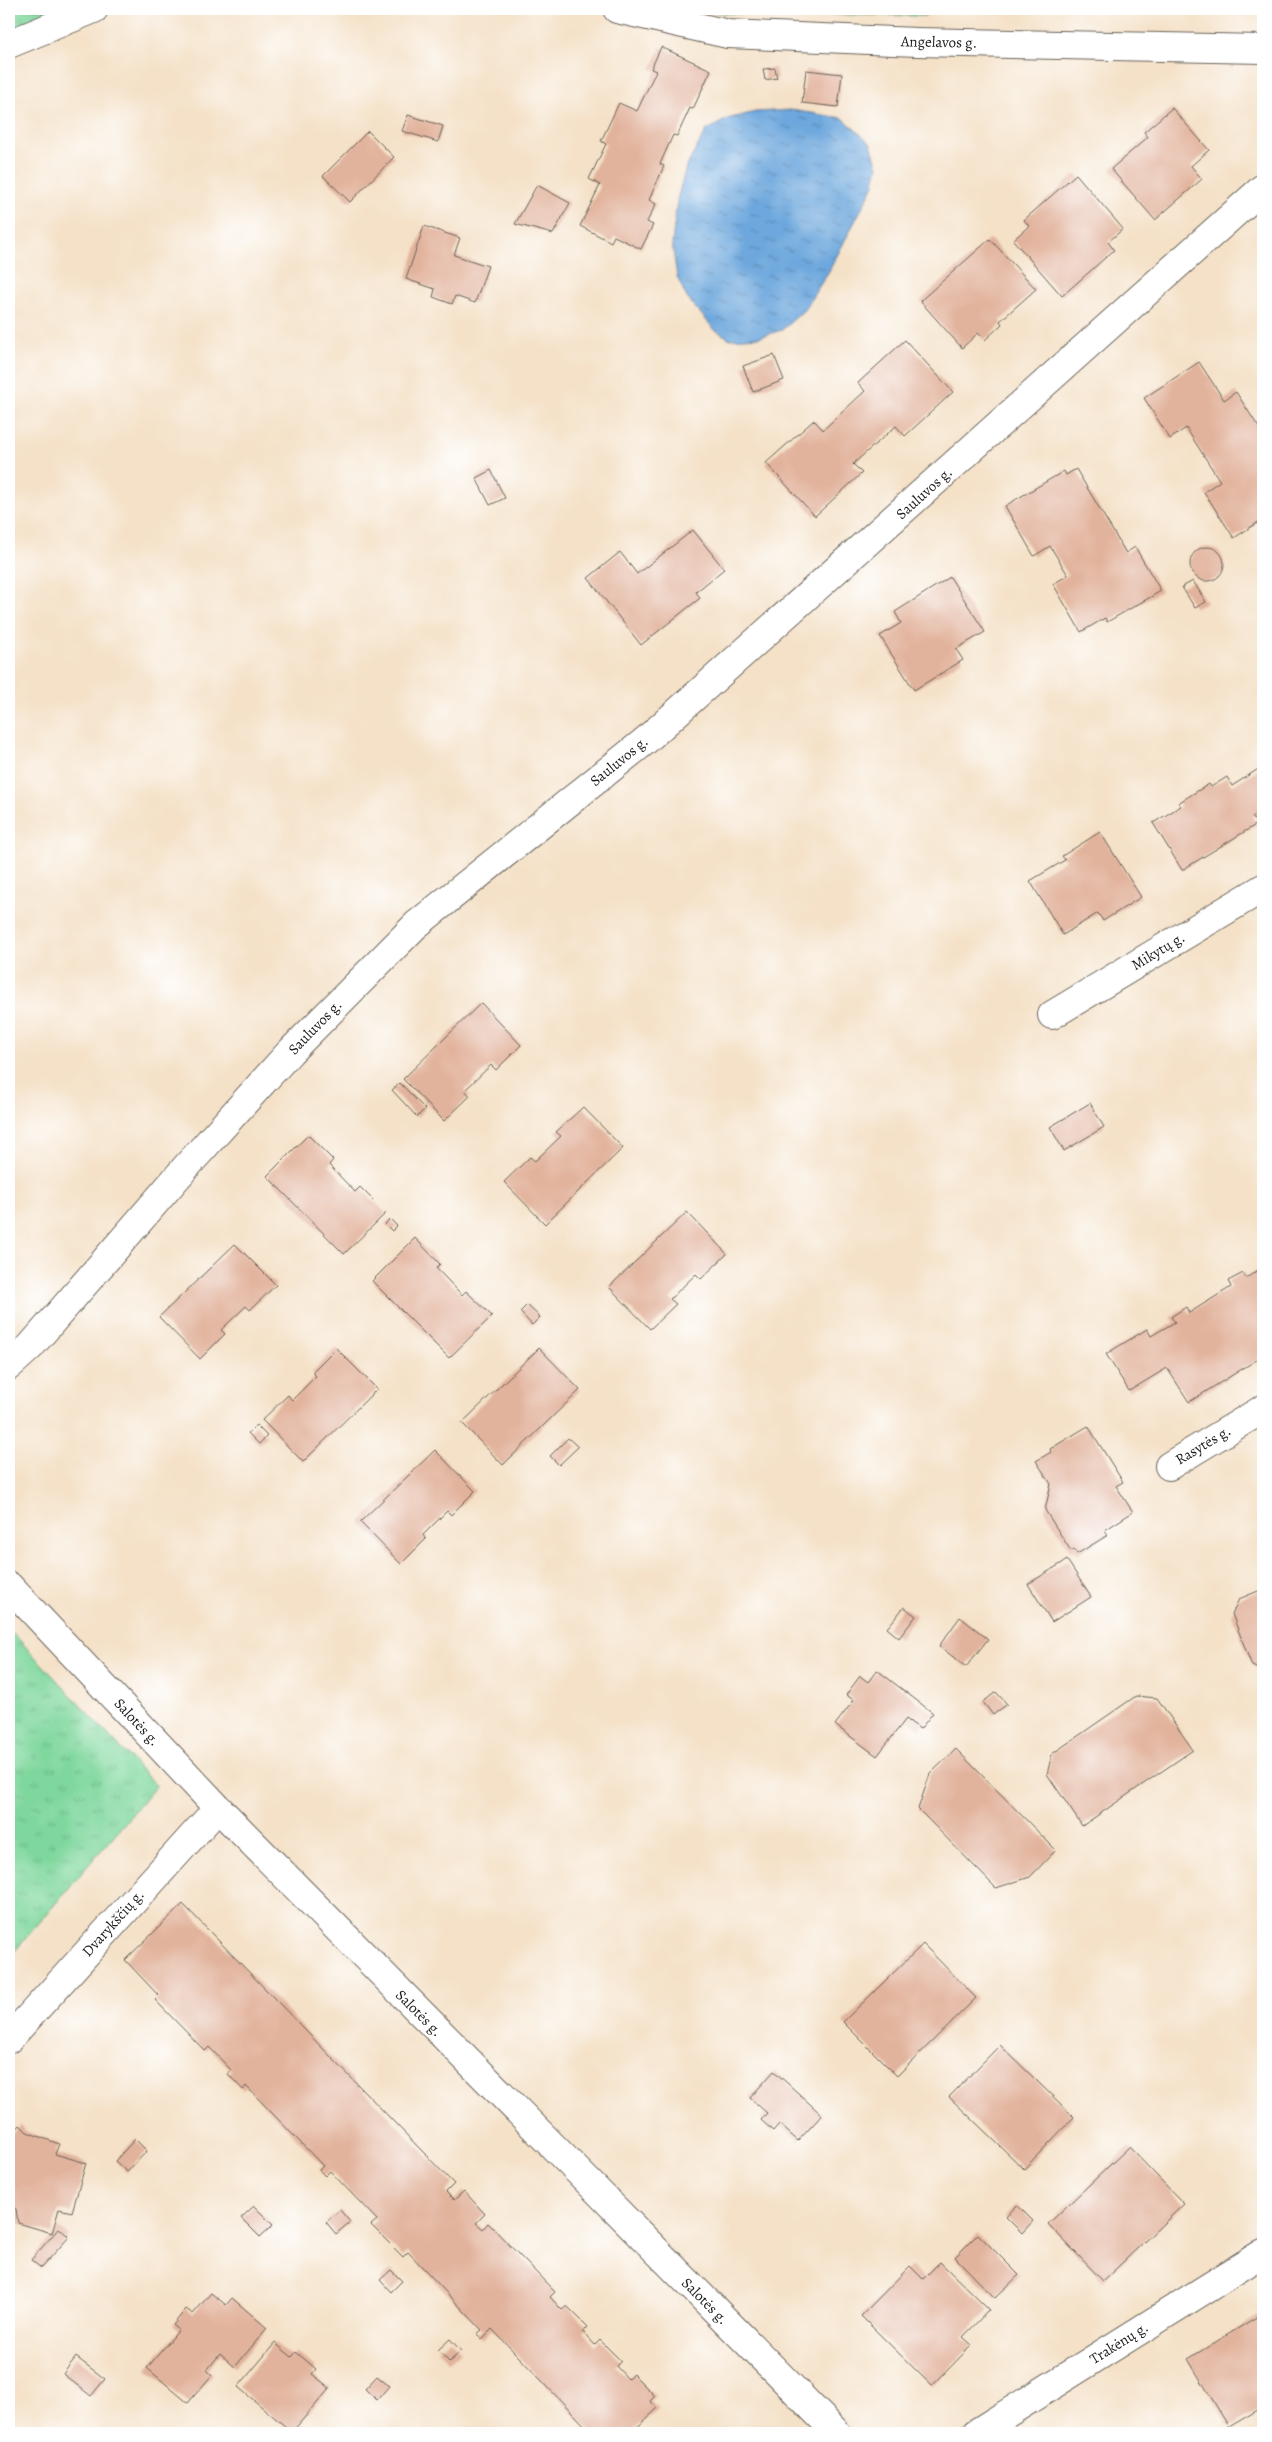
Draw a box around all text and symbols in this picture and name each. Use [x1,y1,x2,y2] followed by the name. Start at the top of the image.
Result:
[900,31,977,53] street label: Angelavos g.
[891,462,957,524] street label: Sauluvos g.
[586,731,652,791] street label: Sauluvos g.
[1128,927,1188,975] street label: Mikytų g.
[284,995,346,1059] street label: Sauluvos g.
[1172,1421,1234,1469] street label: Rasytės g.
[110,1694,164,1750] street label: Salotės g.
[77,1885,149,1961] street label: Dvarykščių g.
[391,1985,447,2041] street label: Salotės g.
[677,2273,733,2329] street label: Salotės g.
[1086,2317,1152,2369] street label: Trakėnų g.

